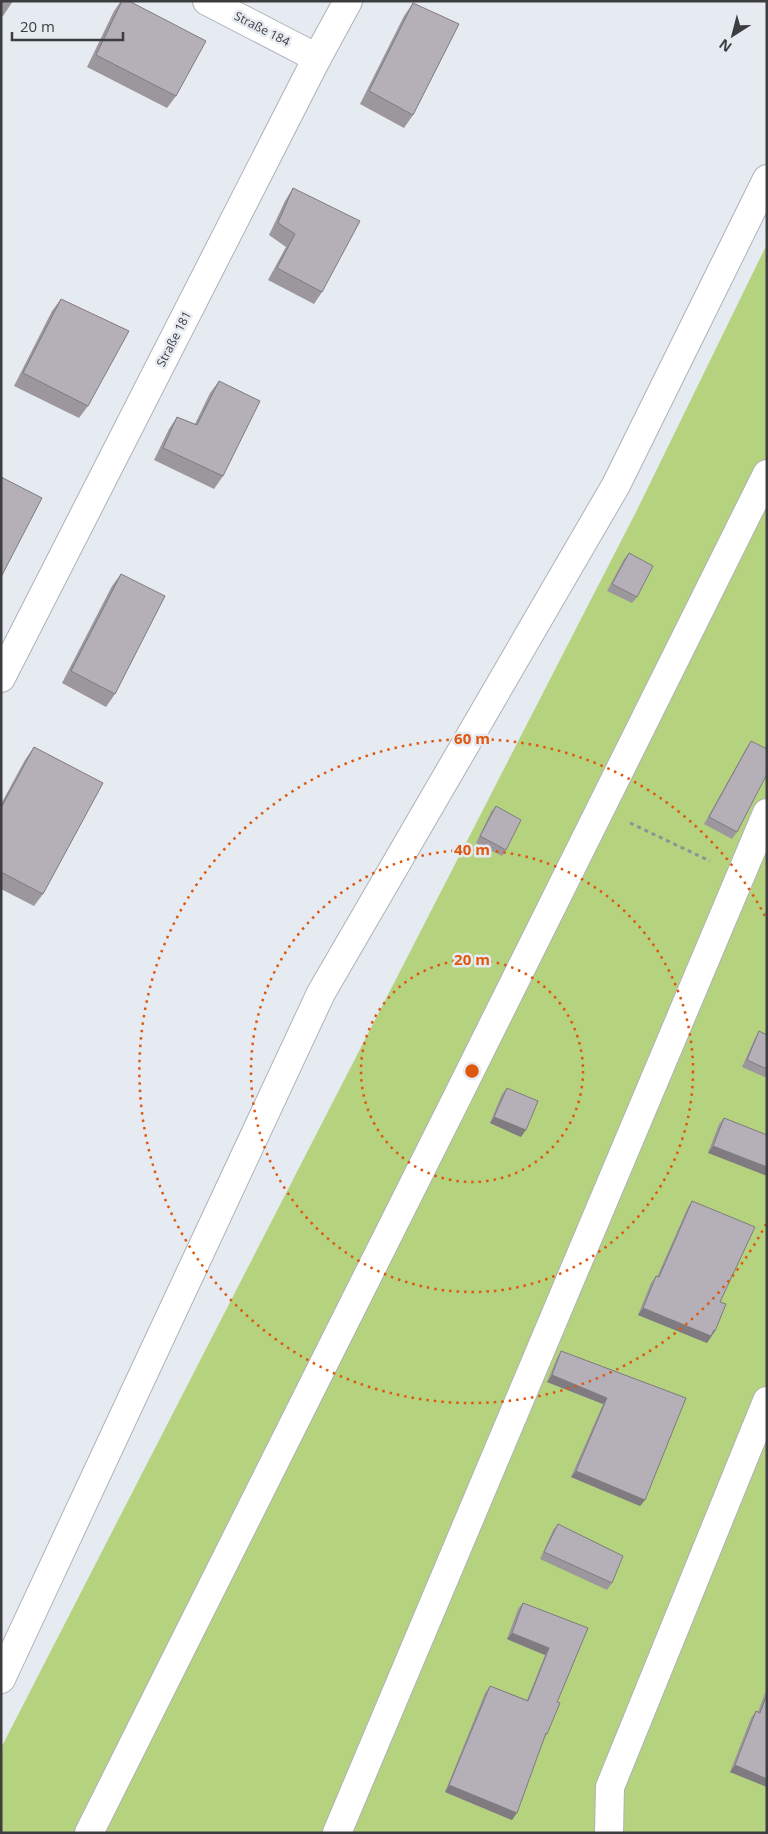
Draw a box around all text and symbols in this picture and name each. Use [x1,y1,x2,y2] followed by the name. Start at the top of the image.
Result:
[231,7,293,50] street label: Straße 184
[12,10,124,42] scale bar
[708,10,758,60] north arrow
[20,16,55,36] text: 20 m
[715,35,735,57] text: N
[152,308,195,370] street label: Straße 181
[454,728,490,748] text: 60 m
[454,839,490,859] text: 40 m
[454,949,490,969] text: 20 m
[463,1062,481,1080] centre of rings

